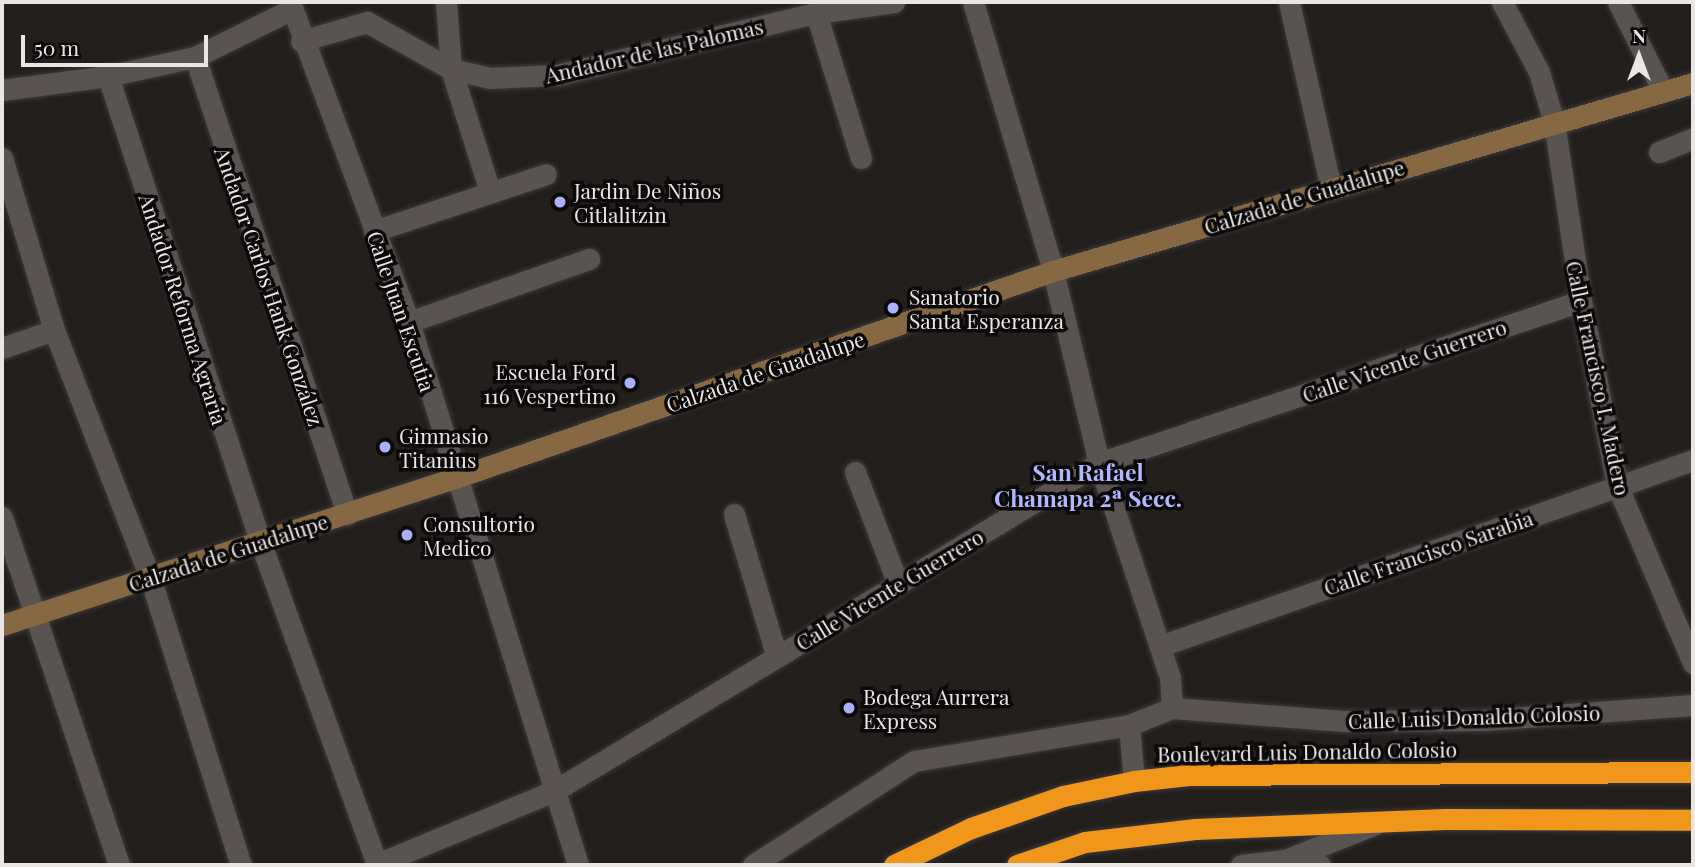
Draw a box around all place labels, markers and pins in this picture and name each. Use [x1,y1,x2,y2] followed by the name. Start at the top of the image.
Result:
[574,177,721,227] place label: Jardin De Niños Citlalitzin
[552,194,568,210] marker: Jardin De Niños Citlalitzin
[909,283,1064,333] place label: Sanatorio Santa Esperanza
[883,298,903,318] marker: Sanatorio Santa Esperanza
[483,358,616,408] place label: Escuela Ford 116 Vespertino
[622,375,638,391] marker: Escuela Ford 116 Vespertino
[399,422,489,472] place label: Gimnasio Titanius
[377,439,393,455] marker: Gimnasio Titanius
[423,510,535,560] place label: Consultorio Medico
[397,525,417,545] marker: Consultorio Medico
[863,683,1010,733] place label: Bodega Aurrera Express
[841,700,857,716] marker: Bodega Aurrera Express

